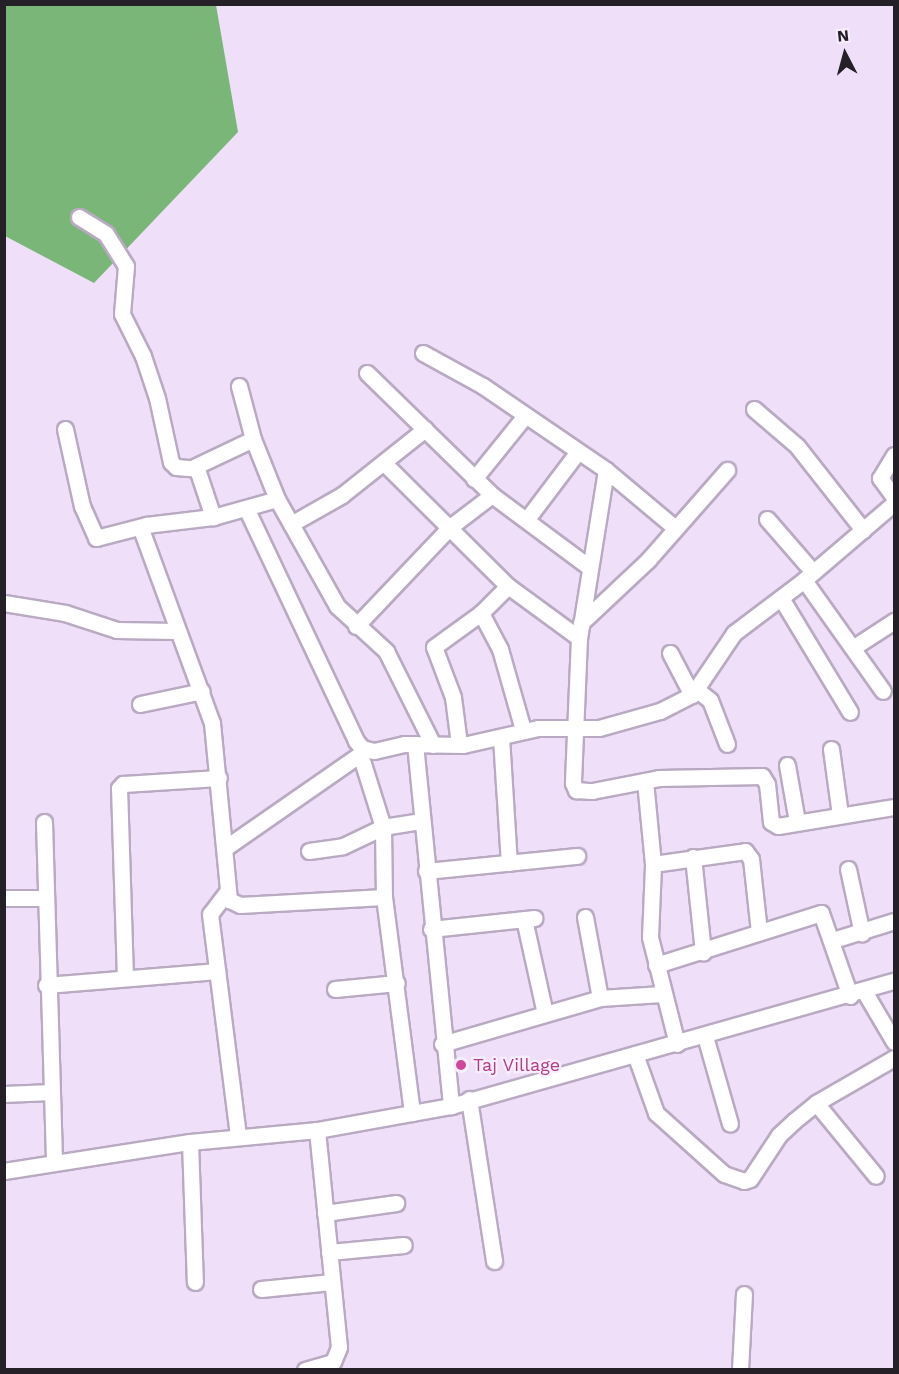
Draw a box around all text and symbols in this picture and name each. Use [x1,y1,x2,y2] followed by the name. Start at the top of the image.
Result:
[815,24,875,84] north arrow
[836,26,850,46] text: N
[473,1054,561,1076] place label: Taj Village
[454,1058,468,1072] marker: Taj Village

